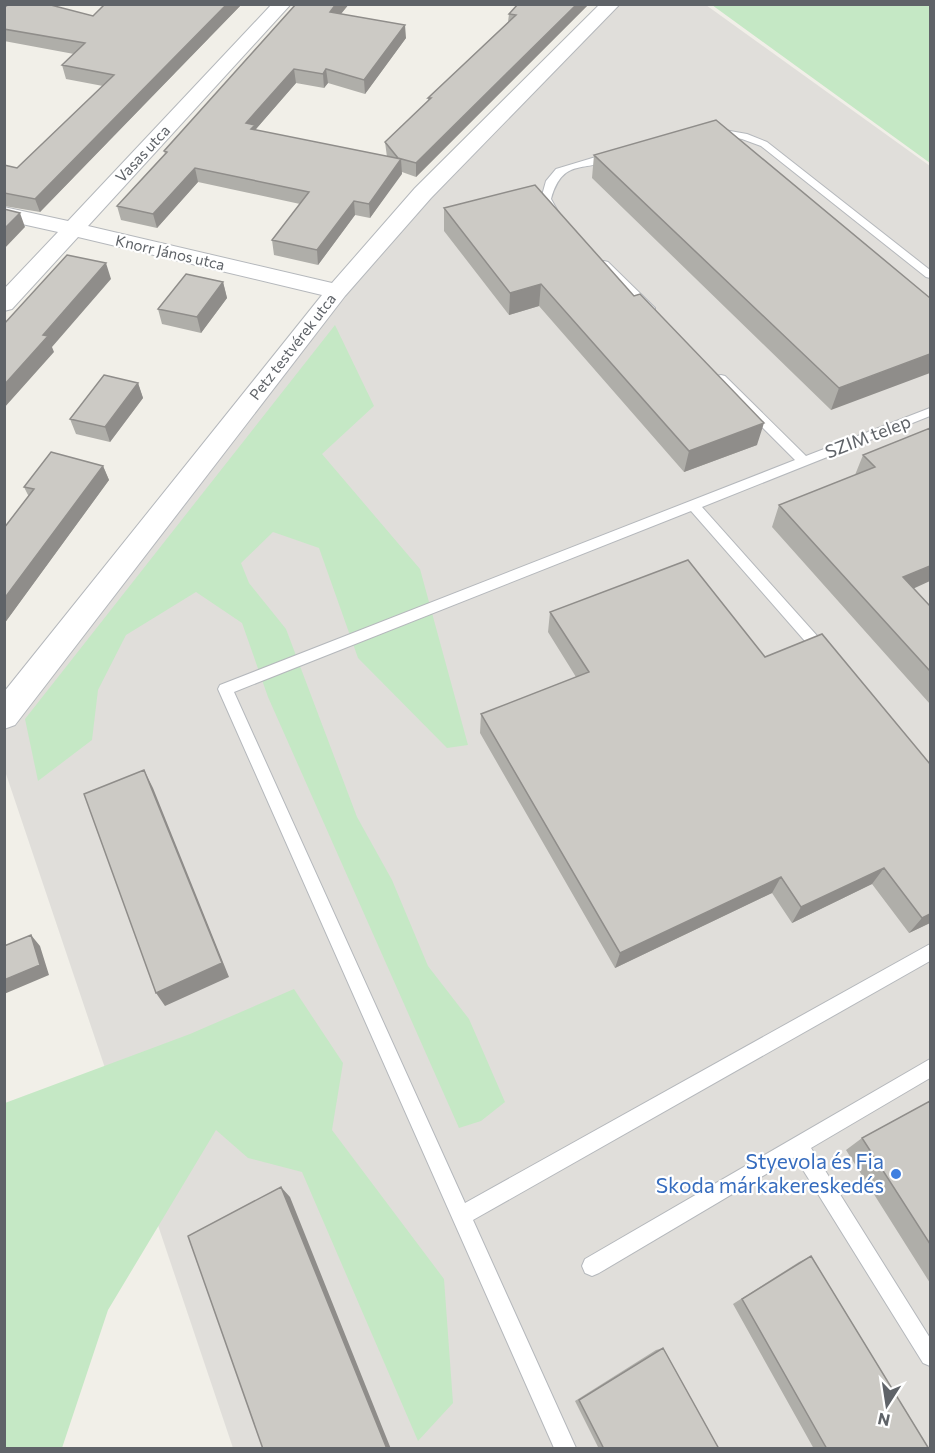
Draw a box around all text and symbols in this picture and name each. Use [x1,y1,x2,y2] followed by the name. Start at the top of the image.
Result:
[111,121,173,186] street label: Vasas utca
[114,231,227,273] street label: Knorr János utca
[245,290,339,403] street label: Petz testvérek utca
[822,410,914,462] street label: SZIM telep
[656,1148,884,1197] place label: Styevola és Fia Skoda márkakereskedés
[889,1167,903,1181] marker: Styevola és Fia Skoda márkakereskedés
[857,1375,917,1435] north arrow
[876,1410,892,1431] text: N

